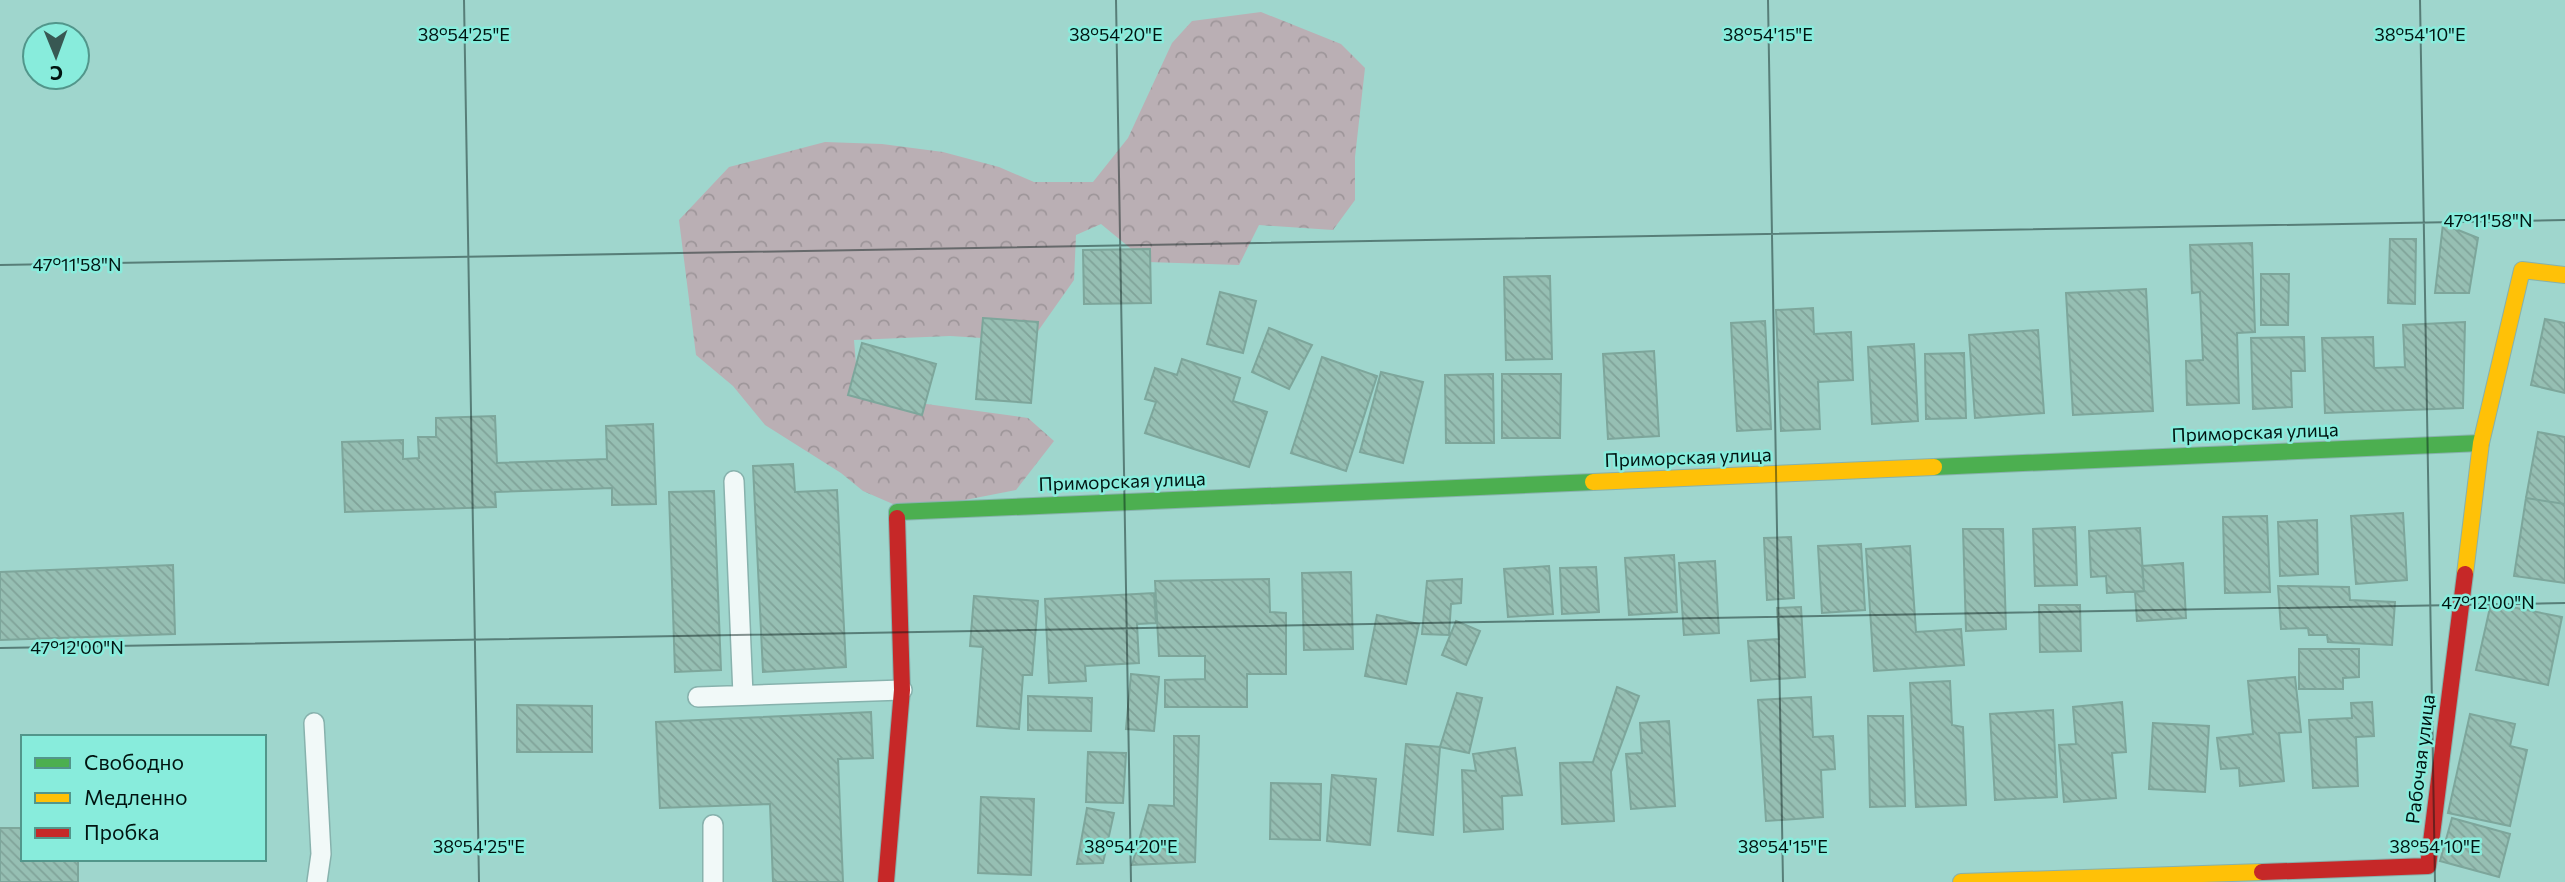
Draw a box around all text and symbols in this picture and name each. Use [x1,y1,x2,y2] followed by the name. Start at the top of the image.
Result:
[21,21,91,91] north arrow
[418,23,510,45] text: 38°54'25"E
[1069,23,1163,45] text: 38°54'20"E
[1723,23,1813,45] text: 38°54'15"E
[2374,23,2466,45] text: 38°54'10"E
[50,62,63,85] text: С
[2443,209,2533,231] text: 47°11'58"N
[32,253,122,275] text: 47°11'58"N
[2171,417,2339,446] street label: Приморская улица
[1604,442,1772,471] street label: Приморская улица
[1038,466,1206,495] street label: Приморская улица
[2441,591,2535,613] text: 47°12'00"N
[30,636,124,658] text: 47°12'00"N
[2400,693,2439,825] street label: Рабочая улица
[21,735,266,861] legend
[84,749,184,774] text: Свободно
[84,784,188,809] text: Медленно
[84,819,159,844] text: Пробка
[433,835,525,857] text: 38°54'25"E
[1084,835,1178,857] text: 38°54'20"E
[1738,835,1828,857] text: 38°54'15"E
[2389,835,2481,857] text: 38°54'10"E

